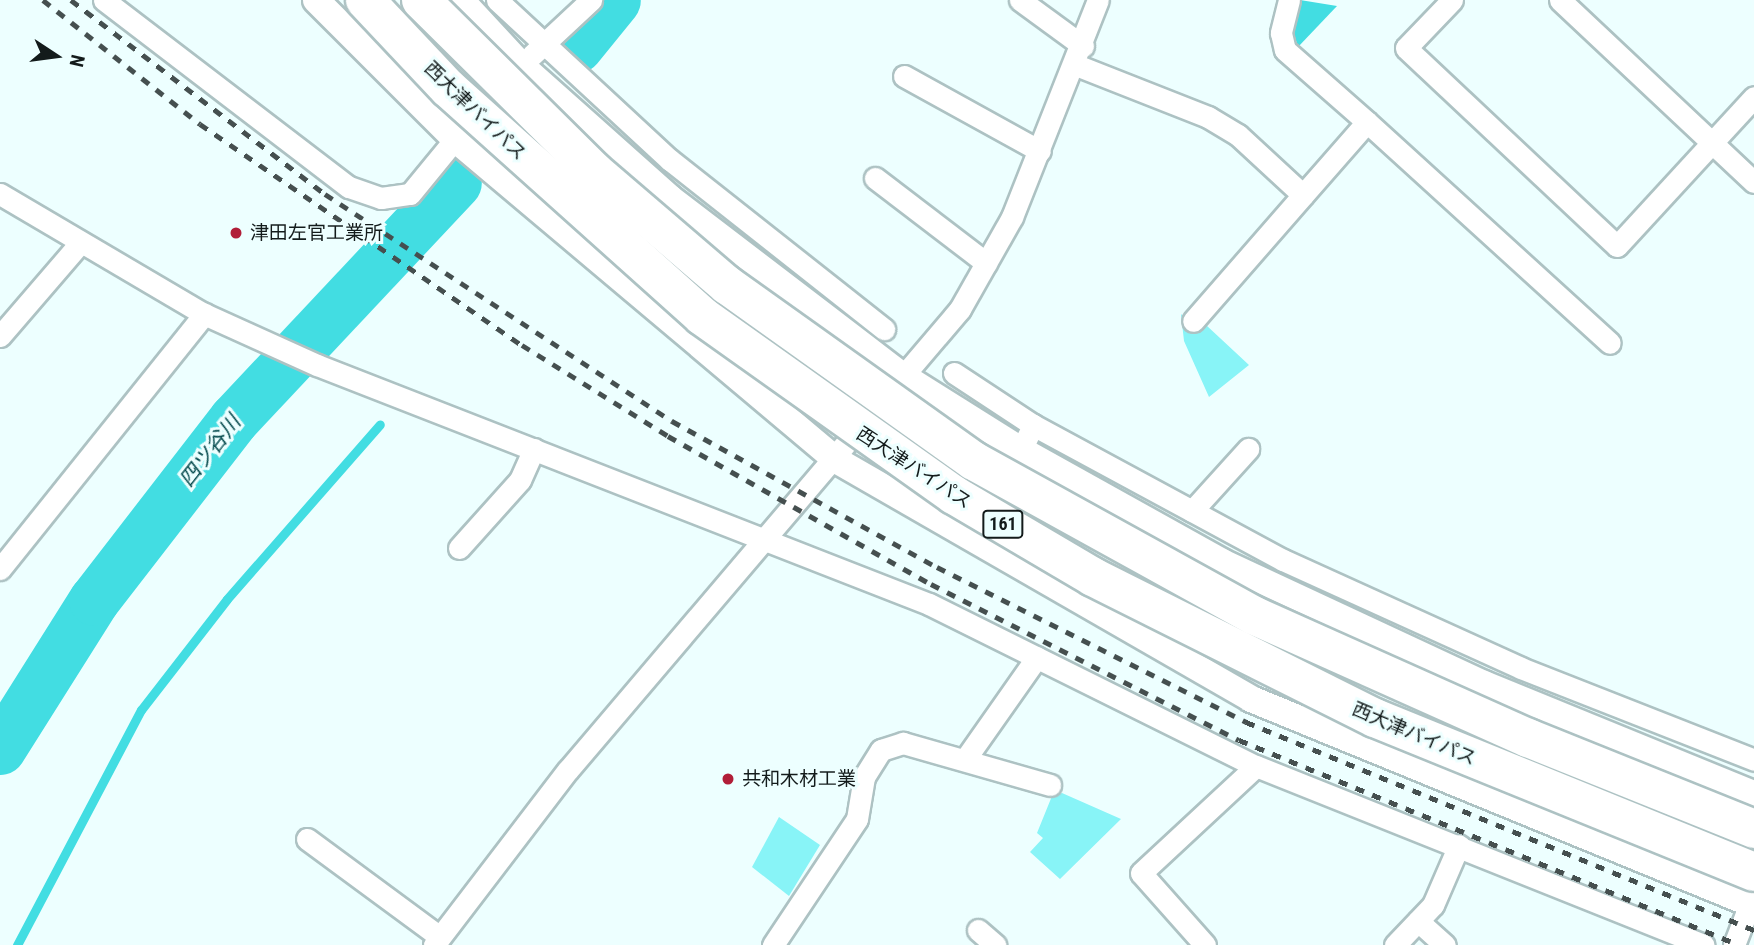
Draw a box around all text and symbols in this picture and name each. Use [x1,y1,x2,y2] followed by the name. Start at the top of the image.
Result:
[21,21,91,91] north arrow
[64,53,89,69] text: N
[419,57,531,165] street label: 西大津バイパス
[250,222,383,244] place label: 津田左官工業所
[228,225,244,241] marker: 津田左官工業所
[174,410,246,492] water label: 四ツ谷川
[852,422,976,514] street label: 西大津バイパス
[982,510,1024,538] road number: 161
[1348,698,1480,770] street label: 西大津バイパス
[742,768,856,790] place label: 共和木材工業
[720,771,736,787] marker: 共和木材工業

